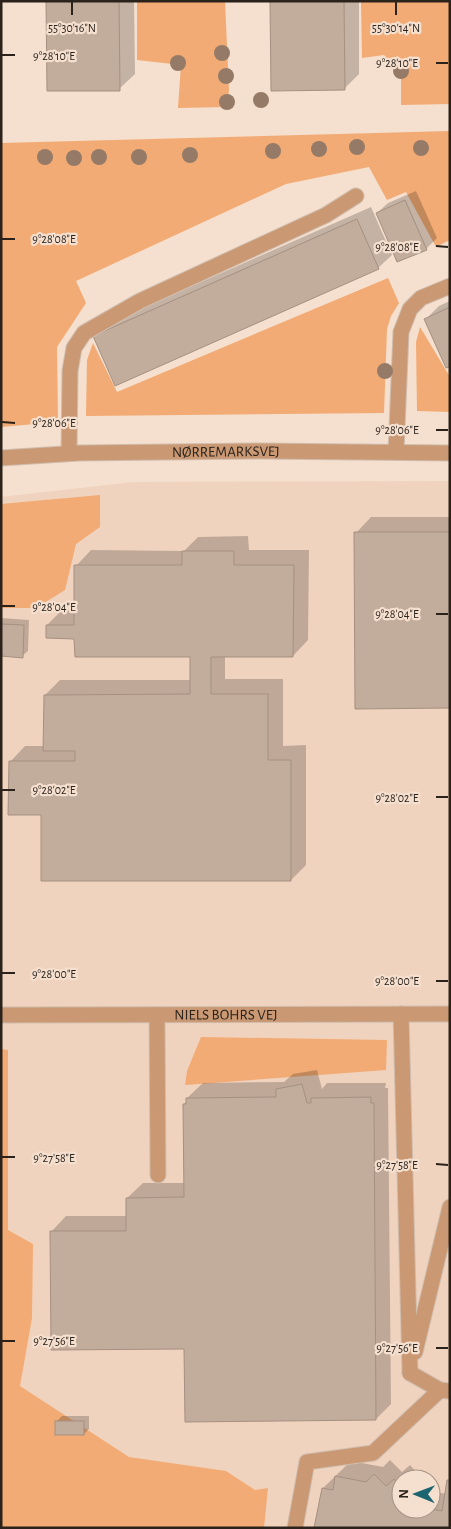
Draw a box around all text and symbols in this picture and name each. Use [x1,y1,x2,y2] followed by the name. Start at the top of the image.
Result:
[48,22,96,34] text: 55°30'16"N
[372,22,420,34] text: 55°30'14"N
[33,50,75,62] text: 9°28'10"E
[376,57,418,69] text: 9°28'10"E
[32,233,76,245] text: 9°28'08"E
[375,241,419,253] text: 9°28'08"E
[32,417,76,429] text: 9°28'06"E
[375,424,419,436] text: 9°28'06"E
[172,443,280,459] street label: NØRREMARKSVEJ
[32,601,76,613] text: 9°28'04"E
[375,608,419,620] text: 9°28'04"E
[32,784,76,796] text: 9°28'02"E
[375,792,419,804] text: 9°28'02"E
[32,968,76,980] text: 9°28'00"E
[375,975,419,987] text: 9°28'00"E
[174,1007,278,1022] street label: NIELS BOHRS VEJ
[33,1152,75,1164] text: 9°27'58"E
[376,1159,418,1171] text: 9°27'58"E
[33,1335,75,1347] text: 9°27'56"E
[376,1342,418,1354] text: 9°27'56"E
[391,1469,441,1519] north arrow
[397,1489,411,1499] text: N

